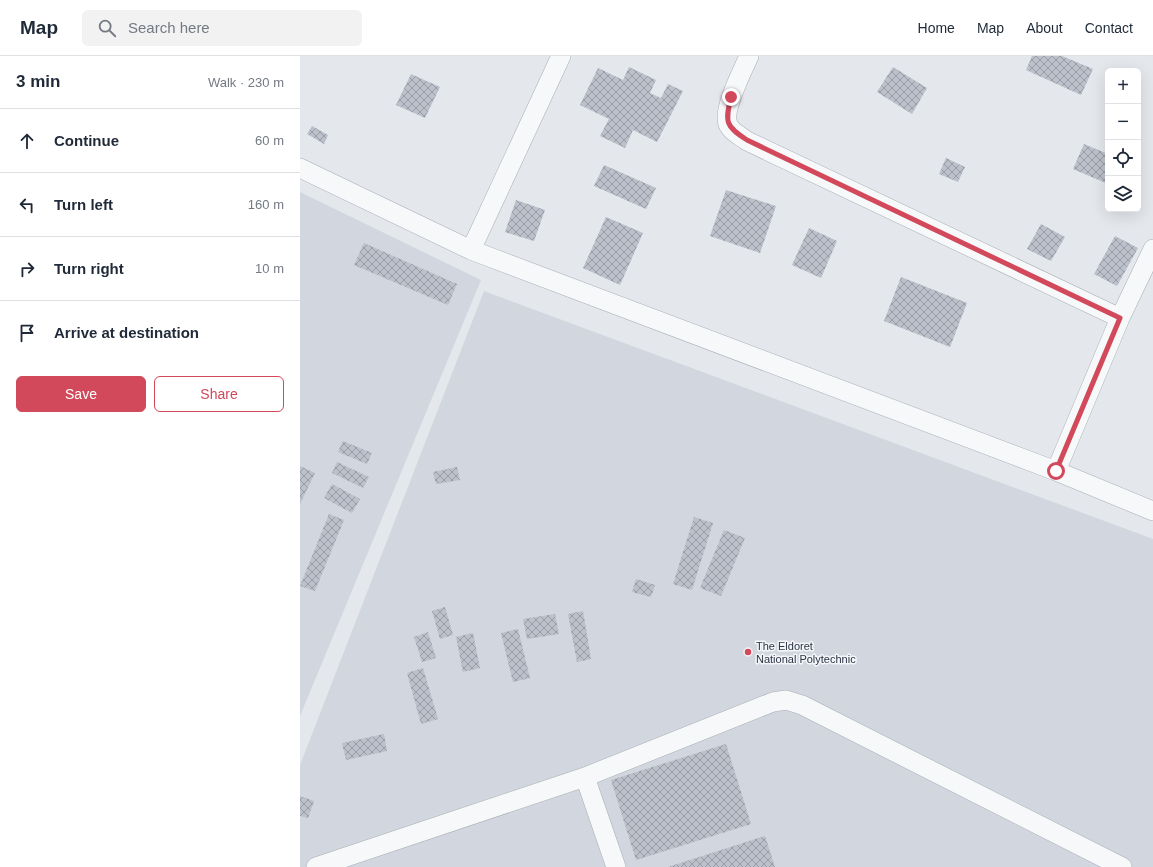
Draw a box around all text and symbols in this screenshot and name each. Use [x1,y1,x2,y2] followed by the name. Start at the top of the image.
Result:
[82,10,362,46] search box
[20,17,58,38] text: Map
[96,17,118,39] icon: search
[128,19,210,36] text: Search here
[918,20,955,36] text: Home
[977,20,1004,36] text: Map
[1026,20,1063,36] text: About
[1085,20,1133,36] text: Contact
[1105,68,1141,212] map controls
[1105,68,1141,104] button: +
[16,72,60,91] text: 3 min
[208,75,284,90] text: Walk · 230 m
[722,88,740,106] route end
[1105,104,1141,140] button: −
[16,130,38,152] icon: ahead
[54,132,119,149] text: Continue
[255,133,284,148] text: 60 m
[1105,140,1141,176] button: locate
[1105,176,1141,212] button: layers
[16,194,38,216] icon: left
[54,196,113,213] text: Turn left
[248,197,284,212] text: 160 m
[16,258,38,280] icon: right
[54,260,124,277] text: Turn right
[255,261,284,276] text: 10 m
[16,322,38,344] icon: arrive
[54,324,199,341] text: Arrive at destination
[16,376,146,412] button: Save
[154,376,284,412] button: Share
[1047,462,1065,480] route start
[756,640,856,665] place label: The Eldoret National Polytechnic
[743,647,753,657] marker: The Eldoret National Polytechnic

